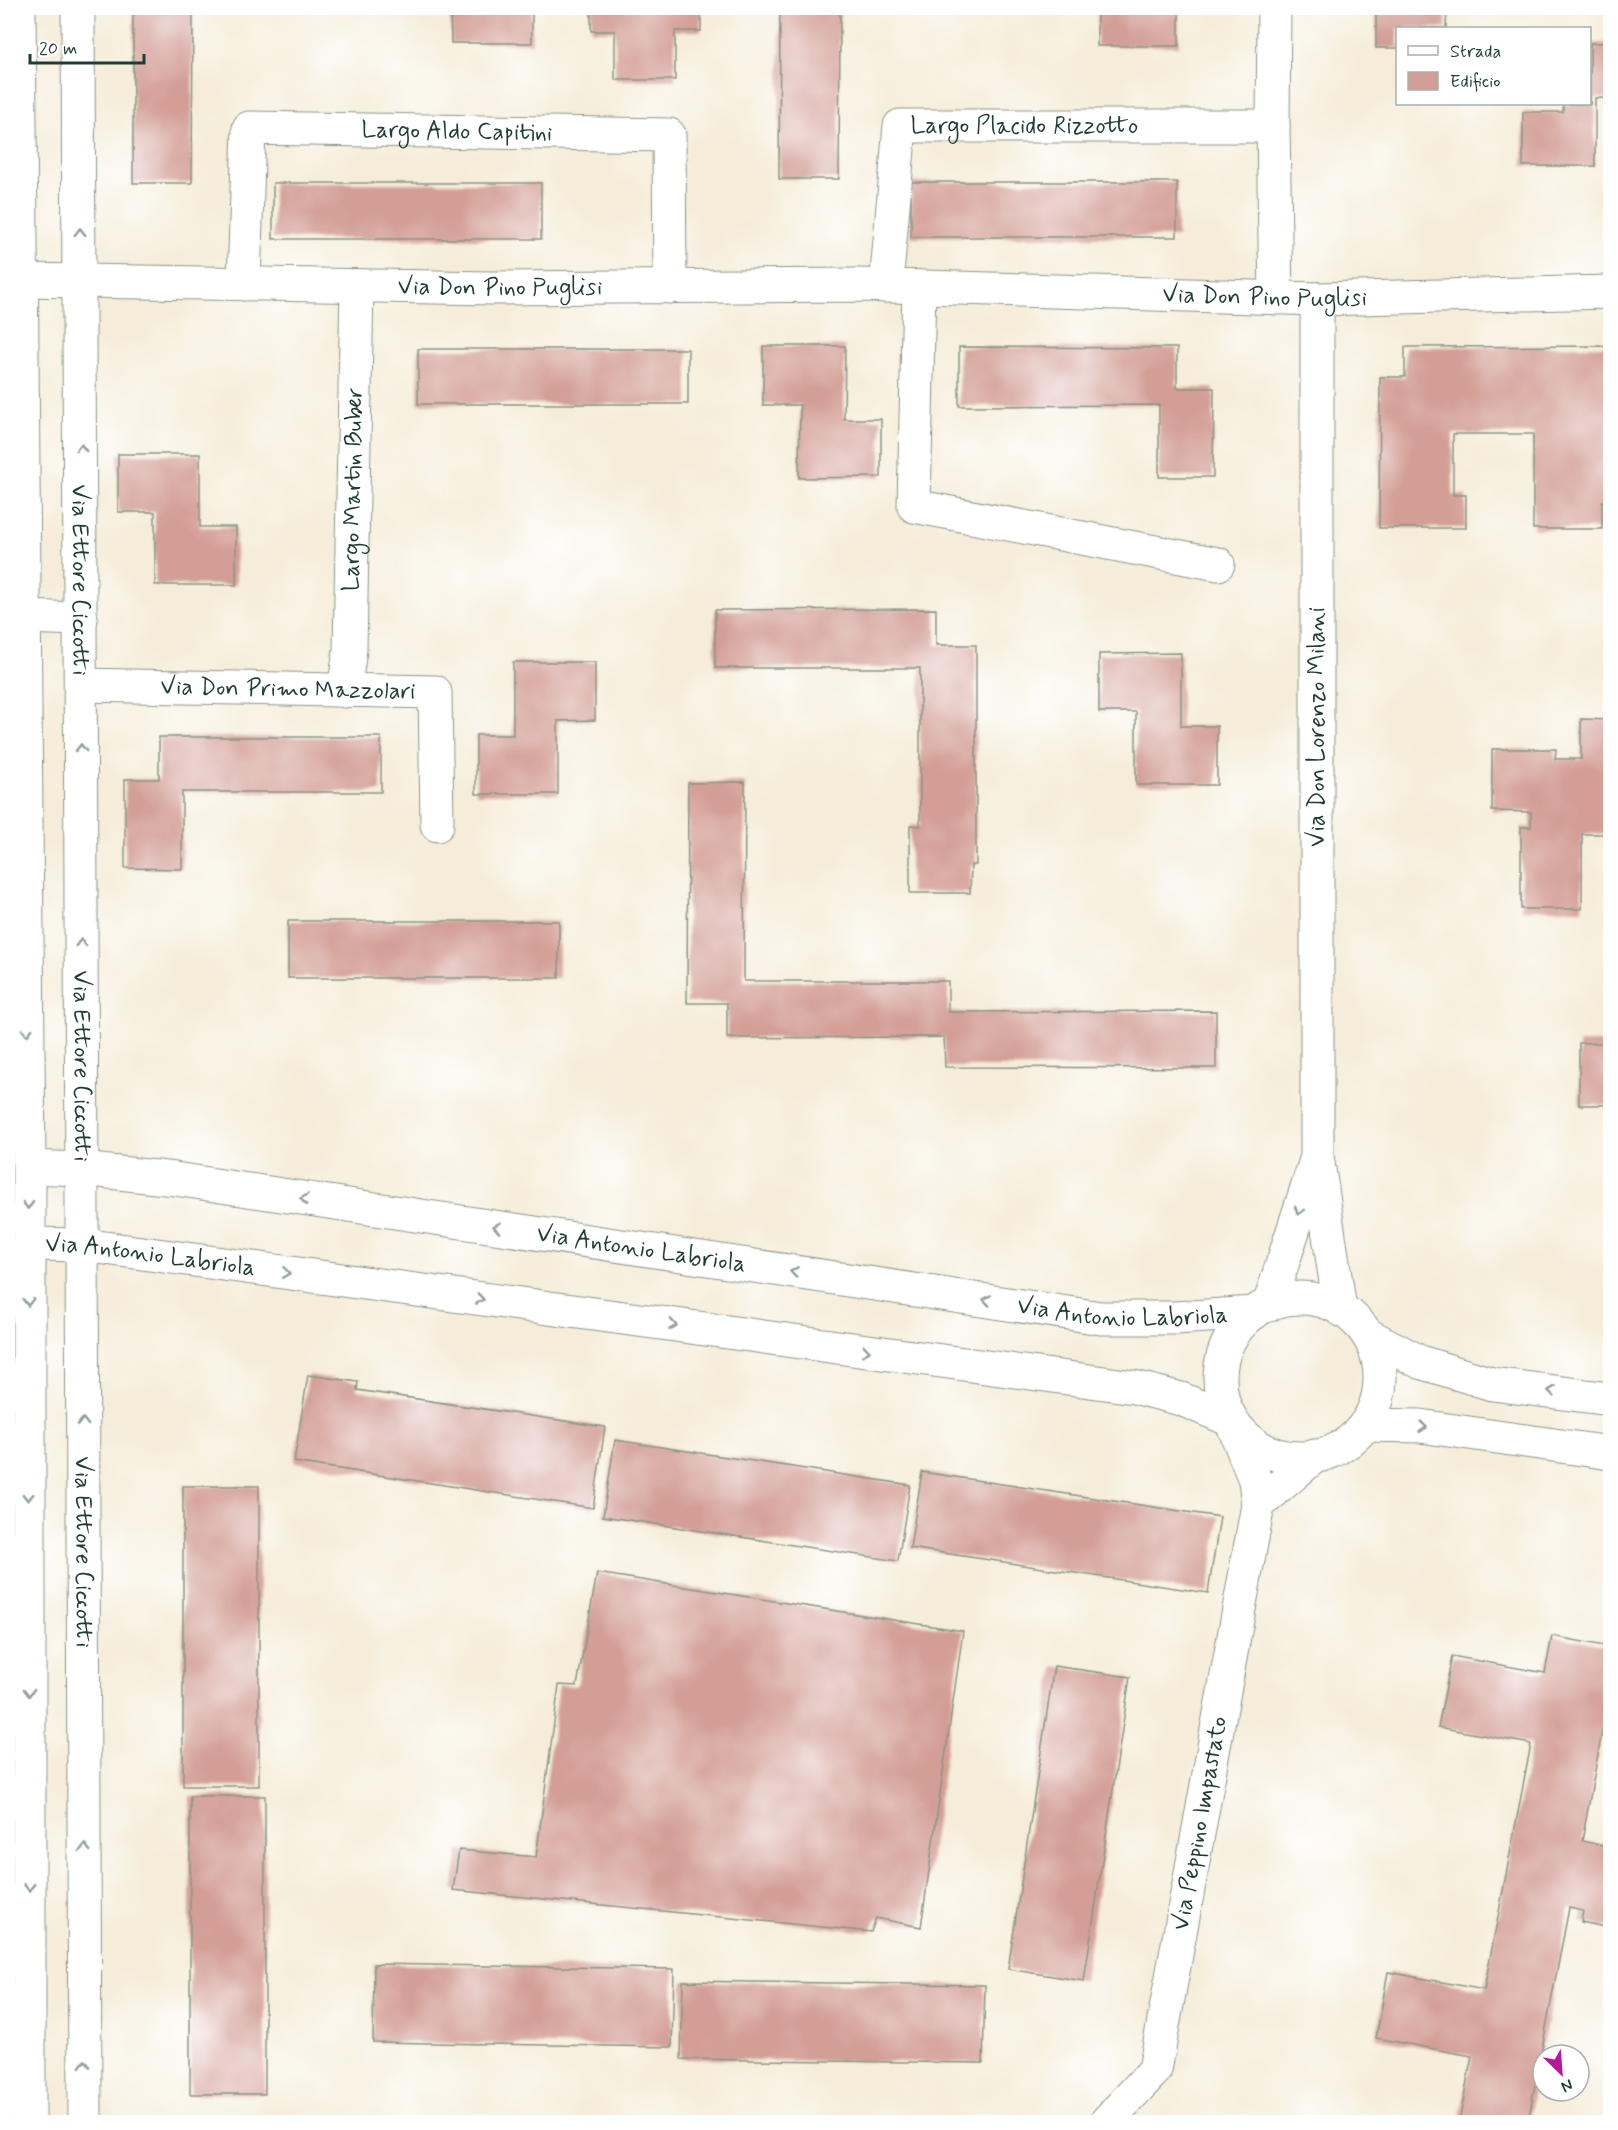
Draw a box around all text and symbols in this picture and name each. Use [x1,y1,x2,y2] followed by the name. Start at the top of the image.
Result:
[30,27,144,65] scale bar
[1396,27,1591,105] legend
[39,37,77,61] text: 20 m
[1450,40,1501,64] text: Strada
[1450,70,1501,94] text: Edificio
[911,111,1138,144] street label: Largo Placido Rizzotto
[361,114,553,149] street label: Largo Aldo Capitini
[74,227,86,236] one-way arrow
[397,271,602,305] street label: Via Don Pino Puglisi
[1162,279,1367,316] street label: Via Don Pino Puglisi
[336,387,371,592] street label: Largo Martin Buber
[75,443,87,452] one-way arrow
[64,484,96,676] street label: Via Ettore Ciccotti
[1302,607,1333,847] street label: Via Don Lorenzo Milani
[160,671,416,707] street label: Via Don Primo Mazzolari
[75,743,87,752] one-way arrow
[75,938,87,947] one-way arrow
[66,970,97,1162] street label: Via Ettore Ciccotti
[21,1027,33,1036] one-way arrow
[300,1193,309,1205] one-way arrow
[22,1201,34,1210] one-way arrow
[1294,1205,1306,1216] one-way arrow
[534,1218,748,1280] street label: Via Antonio Labriola
[493,1222,502,1234] one-way arrow
[45,1229,257,1284] street label: Via Antonio Labriola
[282,1266,291,1278] one-way arrow
[789,1266,799,1278] one-way arrow
[1015,1290,1229,1334] street label: Via Antonio Labriola
[475,1292,484,1304] one-way arrow
[982,1295,991,1307] one-way arrow
[22,1298,34,1307] one-way arrow
[668,1318,678,1331] one-way arrow
[862,1344,871,1357] one-way arrow
[1548,1386,1557,1398] one-way arrow
[77,1418,89,1427] one-way arrow
[1419,1420,1428,1433] one-way arrow
[67,1456,99,1648] street label: Via Ettore Ciccotti
[22,1493,34,1502] one-way arrow
[23,1688,35,1697] one-way arrow
[1165,1714,1235,1933] street label: Via Peppino Impastato
[79,1844,91,1853] one-way arrow
[23,1883,35,1892] one-way arrow
[1531,2043,1591,2103] north arrow
[79,2060,91,2069] one-way arrow
[1557,2073,1576,2097] text: N

